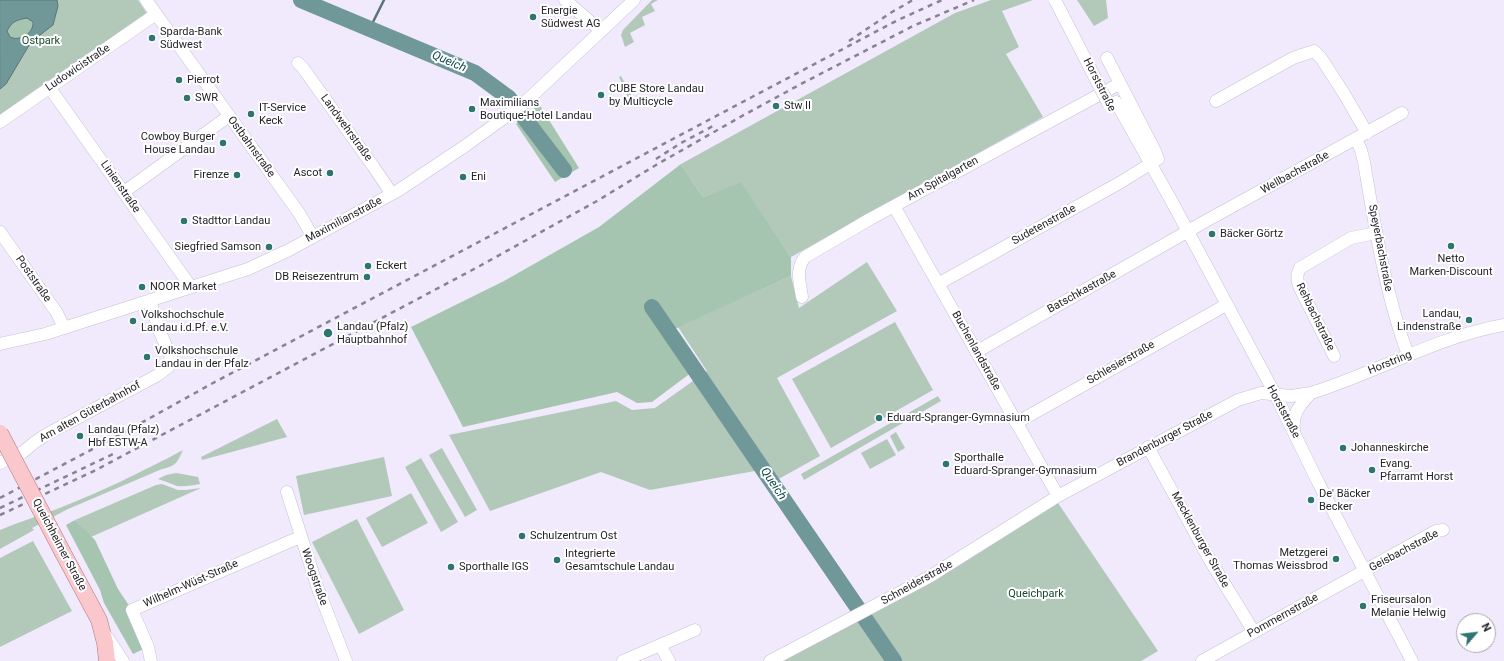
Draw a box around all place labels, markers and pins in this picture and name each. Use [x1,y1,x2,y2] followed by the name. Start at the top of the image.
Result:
[541,4,601,30] place label: Energie Südwest AG
[528,12,538,22] marker: Energie Südwest AG
[160,25,222,51] place label: Sparda-Bank Südwest
[147,33,157,43] marker: Sparda-Bank Südwest
[187,73,220,87] place label: Pierrot
[174,75,184,85] marker: Pierrot
[609,82,704,108] place label: CUBE Store Landau by Multicycle
[596,90,606,100] marker: CUBE Store Landau by Multicycle
[195,91,218,105] place label: SWR
[182,93,192,103] marker: SWR
[480,96,592,122] place label: Maximilians Boutique-Hotel Landau
[784,99,811,113] place label: Stw II
[259,101,306,127] place label: IT-Service Keck
[771,101,781,111] marker: Stw II
[467,104,477,114] marker: Maximilians Boutique-Hotel Landau
[246,109,256,119] marker: IT-Service Keck
[141,130,215,156] place label: Cowboy Burger House Landau
[218,138,228,148] marker: Cowboy Burger House Landau
[294,166,322,180] place label: Ascot
[194,168,229,182] place label: Firenze
[325,168,335,178] marker: Ascot
[232,170,242,180] marker: Firenze
[471,170,486,184] place label: Eni
[458,172,468,182] marker: Eni
[192,214,270,228] place label: Stadttor Landau
[179,216,189,226] marker: Stadttor Landau
[1220,227,1283,241] place label: Bäcker Görtz
[1207,229,1217,239] marker: Bäcker Görtz
[175,240,261,254] place label: Siegfried Samson
[1446,241,1456,251] marker: Netto Marken-Discount
[264,242,274,252] marker: Siegfried Samson
[1409,252,1493,278] place label: Netto Marken-Discount
[376,259,407,273] place label: Eckert
[363,261,373,271] marker: Eckert
[275,270,359,284] place label: DB Reisezentrum
[362,272,372,282] marker: DB Reisezentrum
[150,280,217,294] place label: NOOR Market
[137,282,147,292] marker: NOOR Market
[1397,307,1461,333] place label: Landau, Lindenstraße
[141,308,228,334] place label: Volkshochschule Landau i.d.Pf. e.V.
[1464,315,1474,325] marker: Landau, Lindenstraße
[128,316,138,326] marker: Volkshochschule Landau i.d.Pf. e.V.
[337,320,408,346] place label: Landau (Pfalz) Hauptbahnhof
[322,327,334,339] marker: Landau (Pfalz) Hauptbahnhof
[155,344,249,370] place label: Volkshochschule Landau in der Pfalz
[142,352,152,362] marker: Volkshochschule Landau in der Pfalz
[887,411,1030,425] place label: Eduard-Spranger-Gymnasium
[874,413,884,423] marker: Eduard-Spranger-Gymnasium
[88,423,159,449] place label: Landau (Pfalz) Hbf ESTW-A
[75,431,85,441] marker: Landau (Pfalz) Hbf ESTW-A
[1351,441,1429,455] place label: Johanneskirche
[1338,443,1348,453] marker: Johanneskirche
[954,451,1097,477] place label: Sporthalle Eduard-Spranger-Gymnasium
[1380,457,1453,483] place label: Evang. Pfarramt Horst
[941,459,951,469] marker: Sporthalle Eduard-Spranger-Gymnasium
[1367,465,1377,475] marker: Evang. Pfarramt Horst
[1319,487,1370,513] place label: De' Bäcker Becker
[1306,495,1316,505] marker: De' Bäcker Becker
[530,529,617,543] place label: Schulzentrum Ost
[517,531,527,541] marker: Schulzentrum Ost
[1233,546,1328,572] place label: Metzgerei Thomas Weissbrod
[565,547,674,573] place label: Integrierte Gesamtschule Landau
[1331,554,1341,564] marker: Metzgerei Thomas Weissbrod
[552,555,562,565] marker: Integrierte Gesamtschule Landau
[459,560,529,574] place label: Sporthalle IGS
[446,562,456,572] marker: Sporthalle IGS
[1371,593,1446,619] place label: Friseursalon Melanie Helwig
[1358,601,1368,611] marker: Friseursalon Melanie Helwig

